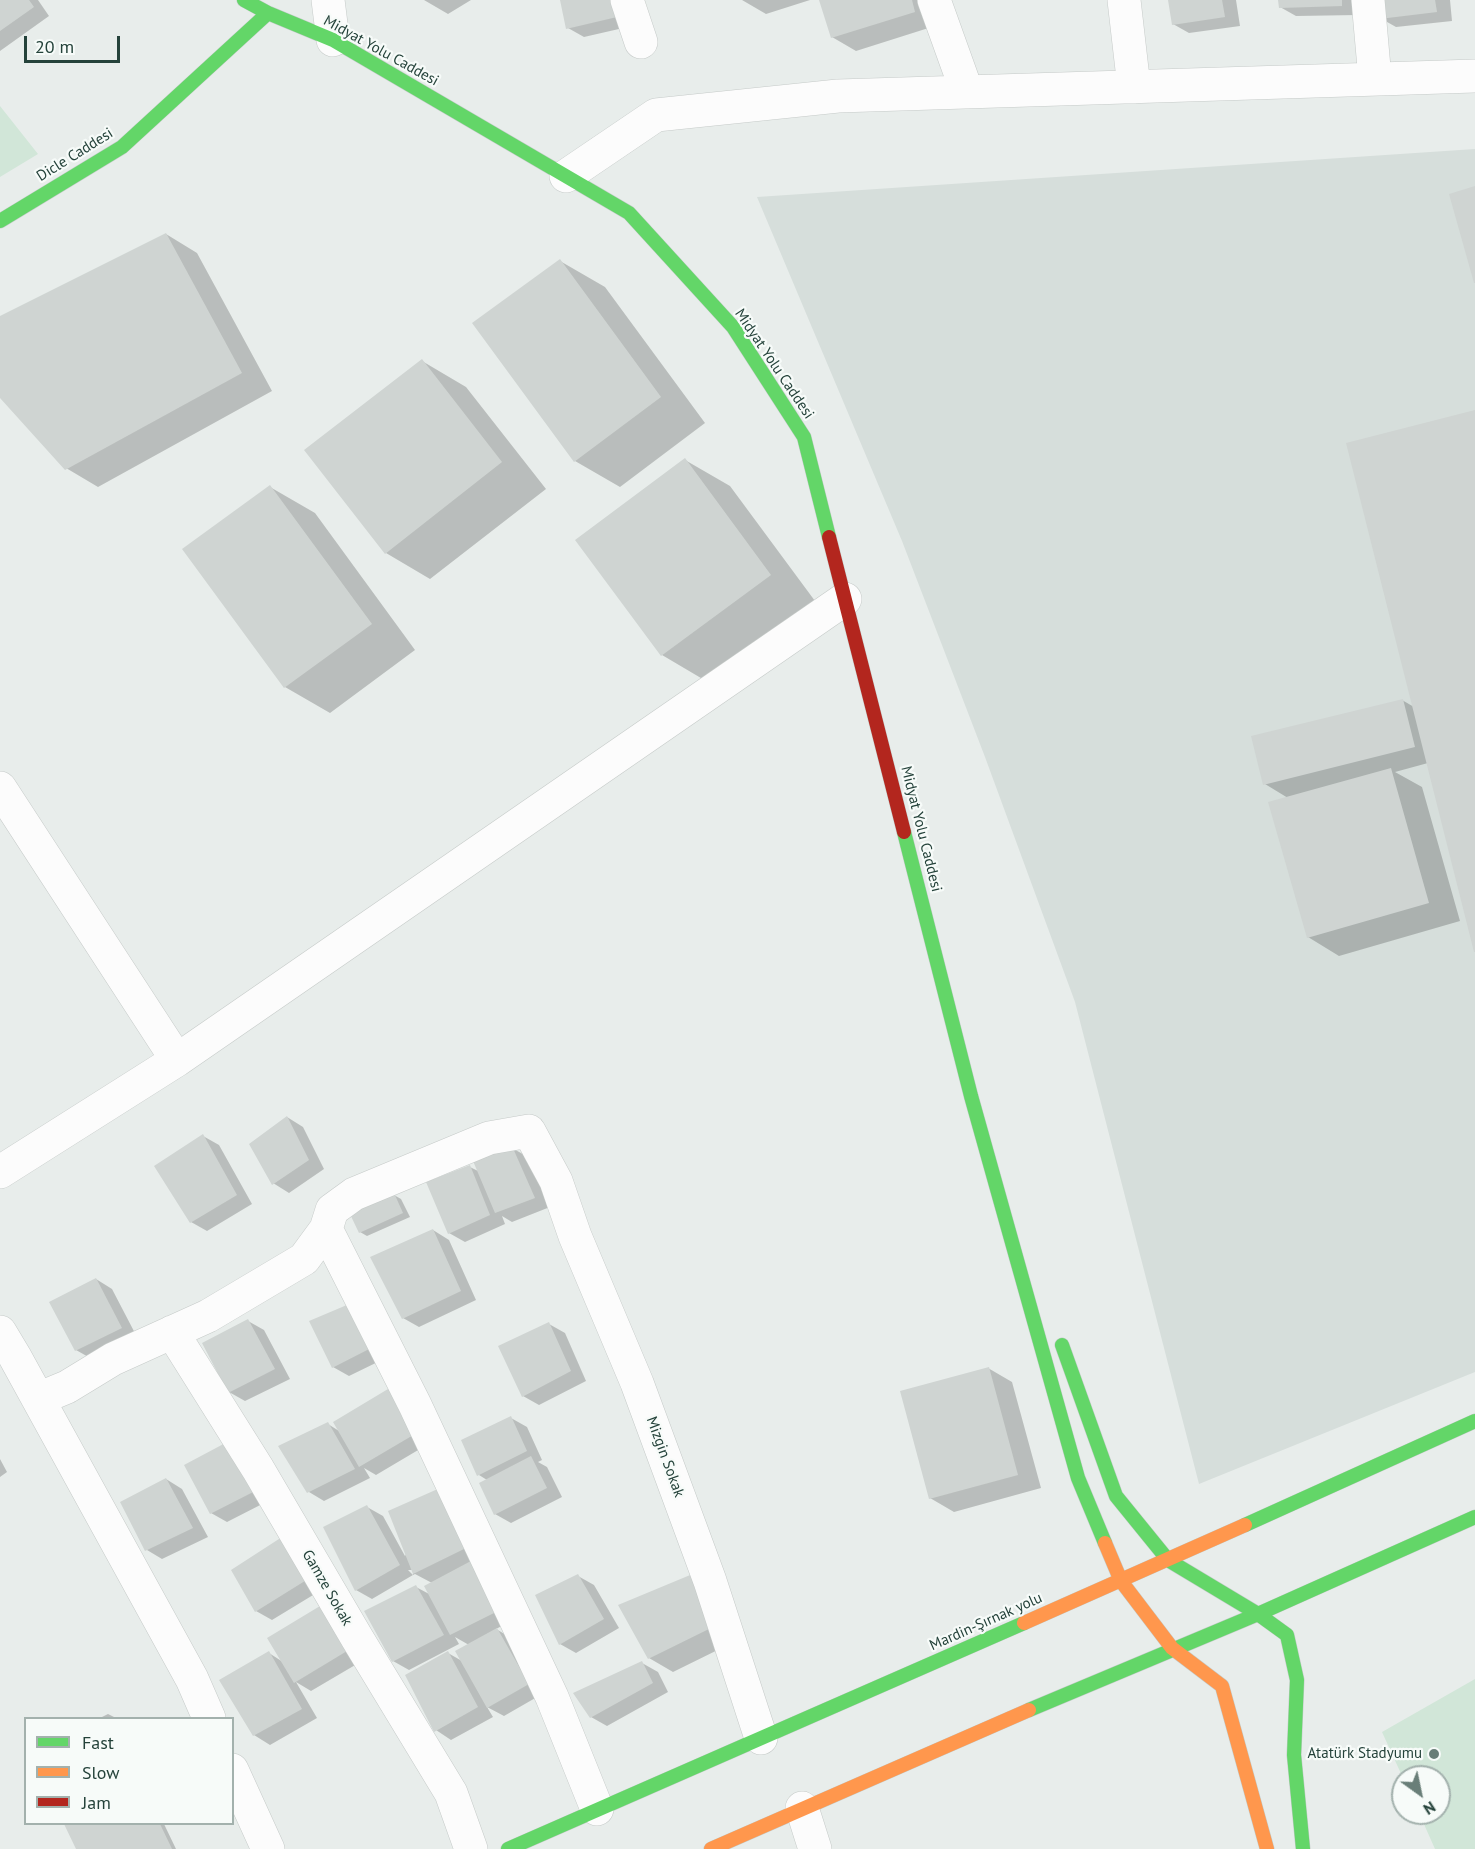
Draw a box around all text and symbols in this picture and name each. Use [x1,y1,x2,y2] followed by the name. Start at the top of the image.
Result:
[320,12,442,90] street label: Midyat Yolu Caddesi
[27,24,123,62] scale bar
[35,35,74,58] text: 20 m
[34,124,116,186] street label: Dicle Caddesi
[730,306,818,422] street label: Midyat Yolu Caddesi
[897,764,945,894] street label: Midyat Yolu Caddesi
[642,1414,688,1500] street label: Mizgin Sokak
[298,1547,356,1629] street label: Gamze Sokak
[927,1589,1045,1655] street label: Mardin-Şırnak yolu
[24,1717,234,1825] legend
[82,1731,114,1754] text: Fast
[1308,1745,1422,1763] place label: Atatürk Stadyumu
[1427,1747,1441,1761] marker: Atatürk Stadyumu
[82,1761,120,1784] text: Slow
[1391,1765,1451,1825] north arrow
[82,1791,111,1814] text: Jam
[1420,1797,1440,1820] text: N

